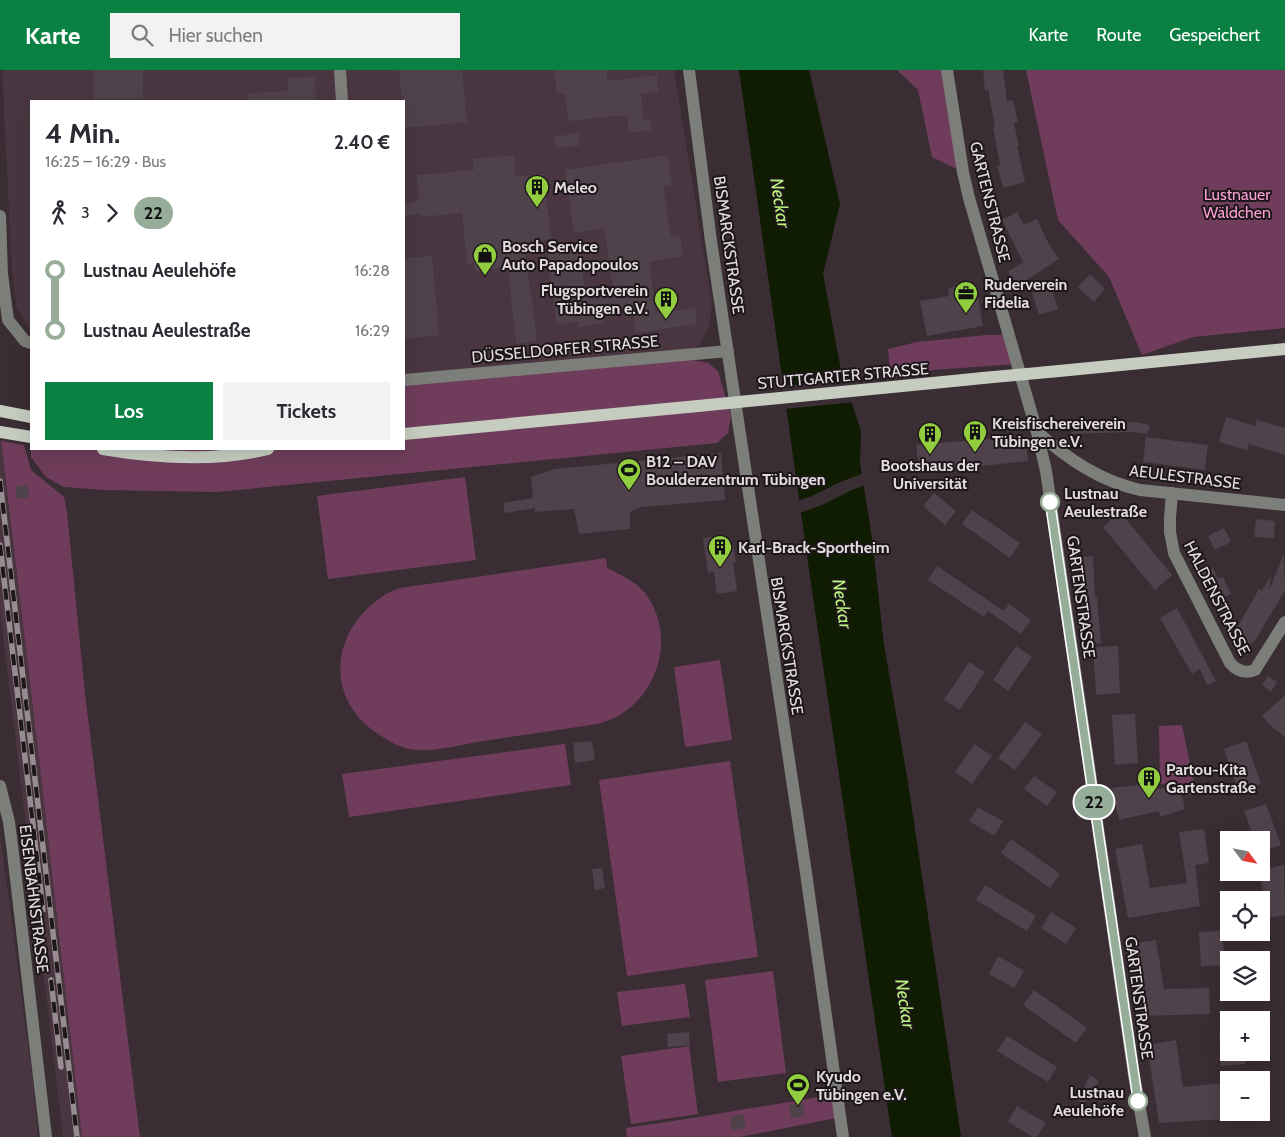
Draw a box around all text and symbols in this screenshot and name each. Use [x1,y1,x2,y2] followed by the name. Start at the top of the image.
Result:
[110,13,460,58] search box
[25,21,80,50] text: Karte
[128,21,156,49] icon: search
[168,24,263,47] text: Hier suchen
[1029,24,1068,46] text: Karte
[1096,24,1141,46] text: Route
[1169,24,1260,46] text: Gespeichert
[45,116,120,150] text: 4 Min.
[334,131,390,154] text: 2.40 €
[966,140,1014,264] street label: GARTENSTRASSE
[45,152,166,171] text: 16:25 – 16:29 · Bus
[524,174,550,208] building icon: Meleo
[710,175,748,315] street label: BISMARCKSTRASSE
[765,176,795,231] water label: Neckar
[554,178,597,197] place label: Meleo
[1203,185,1271,222] park label: Lustnauer Wäldchen
[45,199,73,227] icon: walk
[98,199,126,227] icon: forward
[144,202,163,224] text: 22
[81,203,90,222] text: 3
[502,237,639,274] place label: Bosch Service Auto Papadopoulos
[472,242,498,276] shop icon: Bosch Service Auto Papadopoulos
[83,259,236,282] text: Lustnau Aeulehöfe
[354,261,390,280] text: 16:28
[984,275,1067,312] place label: Ruderverein Fidelia
[953,280,979,314] office icon: Ruderverein Fidelia
[541,281,648,318] place label: Flugsportverein Tübingen e.V.
[653,286,679,320] building icon: Flugsportverein Tübingen e.V.
[83,319,251,342] text: Lustnau Aeulestraße
[355,321,390,340] text: 16:29
[471,331,659,367] street label: DÜSSELDORFER STRASSE
[757,359,930,393] street label: STUTTGARTER STRASSE
[45,382,213,440] button: Los
[223,382,390,440] button: Tickets
[992,414,1126,451] place label: Kreisfischereiverein Tübingen e.V.
[962,419,988,453] building icon: Kreisfischereiverein Tübingen e.V.
[917,421,943,455] building icon: Bootshaus der Universität
[646,452,826,489] place label: B12 – DAV Boulderzentrum Tübingen
[880,456,980,493] place label: Bootshaus der Universität
[616,457,642,491] sports icon: B12 – DAV Boulderzentrum Tübingen
[1128,461,1242,493] street label: AEULESTRASSE
[1064,484,1147,521] place label: Lustnau Aeulestraße
[1040,492,1060,512] marker: Lustnau Aeulestraße
[707,534,733,568] building icon: Karl-Brack-Sportheim
[1063,534,1099,660] street label: GARTENSTRASSE
[738,538,890,557] place label: Karl-Brack-Sportheim
[1180,538,1254,659] street label: HALDENSTRASSE
[767,576,807,716] street label: BISMARCKSTRASSE
[827,577,857,632] water label: Neckar
[1166,760,1256,797] place label: Partou-Kita Gartenstraße
[1136,765,1162,799] building icon: Partou-Kita Gartenstraße
[1072,786,1116,818] line badge: 22
[1084,791,1104,813] text: 22
[15,824,53,974] street label: EISENBAHNSTRASSE
[1220,831,1270,881] north arrow
[1220,831,1270,1121] map controls
[1220,891,1270,941] button: locate
[1121,935,1157,1061] street label: GARTENSTRASSE
[1220,951,1270,1001] button: layers
[890,977,920,1032] water label: Neckar
[1220,1011,1270,1061] button: +
[816,1067,907,1104] place label: Kyudo Tübingen e.V.
[1220,1071,1270,1121] button: −
[785,1072,811,1106] sports icon: Kyudo Tübingen e.V.
[1053,1083,1124,1120] place label: Lustnau Aeulehöfe
[1128,1091,1148,1111] marker: Lustnau Aeulehöfe

